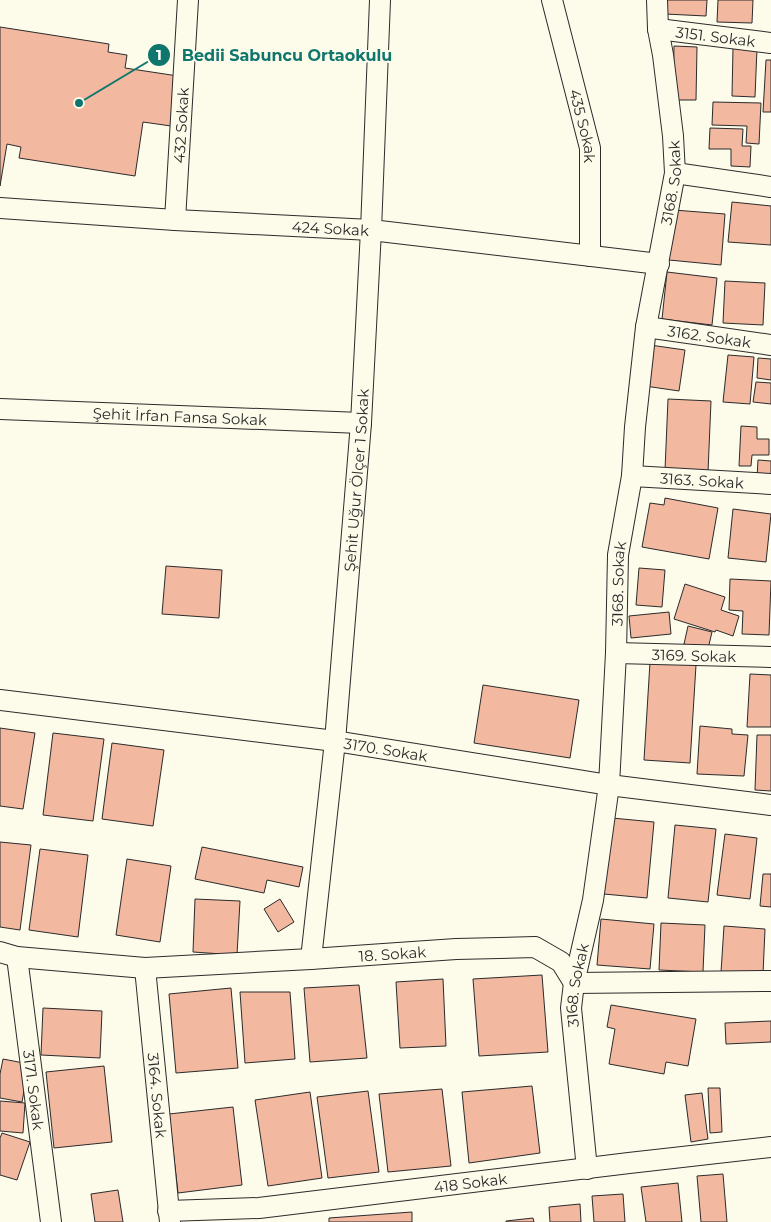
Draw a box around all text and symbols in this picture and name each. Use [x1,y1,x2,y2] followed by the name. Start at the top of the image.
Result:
[675,22,757,50] street label: 3151. Sokak
[147,40,402,71] callout: Bedii Sabuncu Ortaokulu
[156,45,162,64] text: 1
[182,46,392,65] text: Bedii Sabuncu Ortaokulu
[169,87,192,164] street label: 432 Sokak
[566,87,600,163] street label: 435 Sokak
[656,140,685,227] street label: 3168. Sokak
[291,216,369,239] street label: 424 Sokak
[666,321,752,352] street label: 3162. Sokak
[339,388,372,572] street label: Şehit Uğur Ölçer 1 Sokak
[92,403,267,429] street label: Şehit İrfan Fansa Sokak
[659,468,744,492] street label: 3163. Sokak
[607,539,630,626] street label: 3168. Sokak
[652,644,736,666] street label: 3169. Sokak
[343,733,429,765] street label: 3170. Sokak
[561,941,592,1028] street label: 3168. Sokak
[358,942,427,965] street label: 18. Sokak
[19,1049,49,1131] street label: 3171. Sokak
[144,1052,171,1139] street label: 3164. Sokak
[433,1168,508,1196] street label: 418 Sokak

